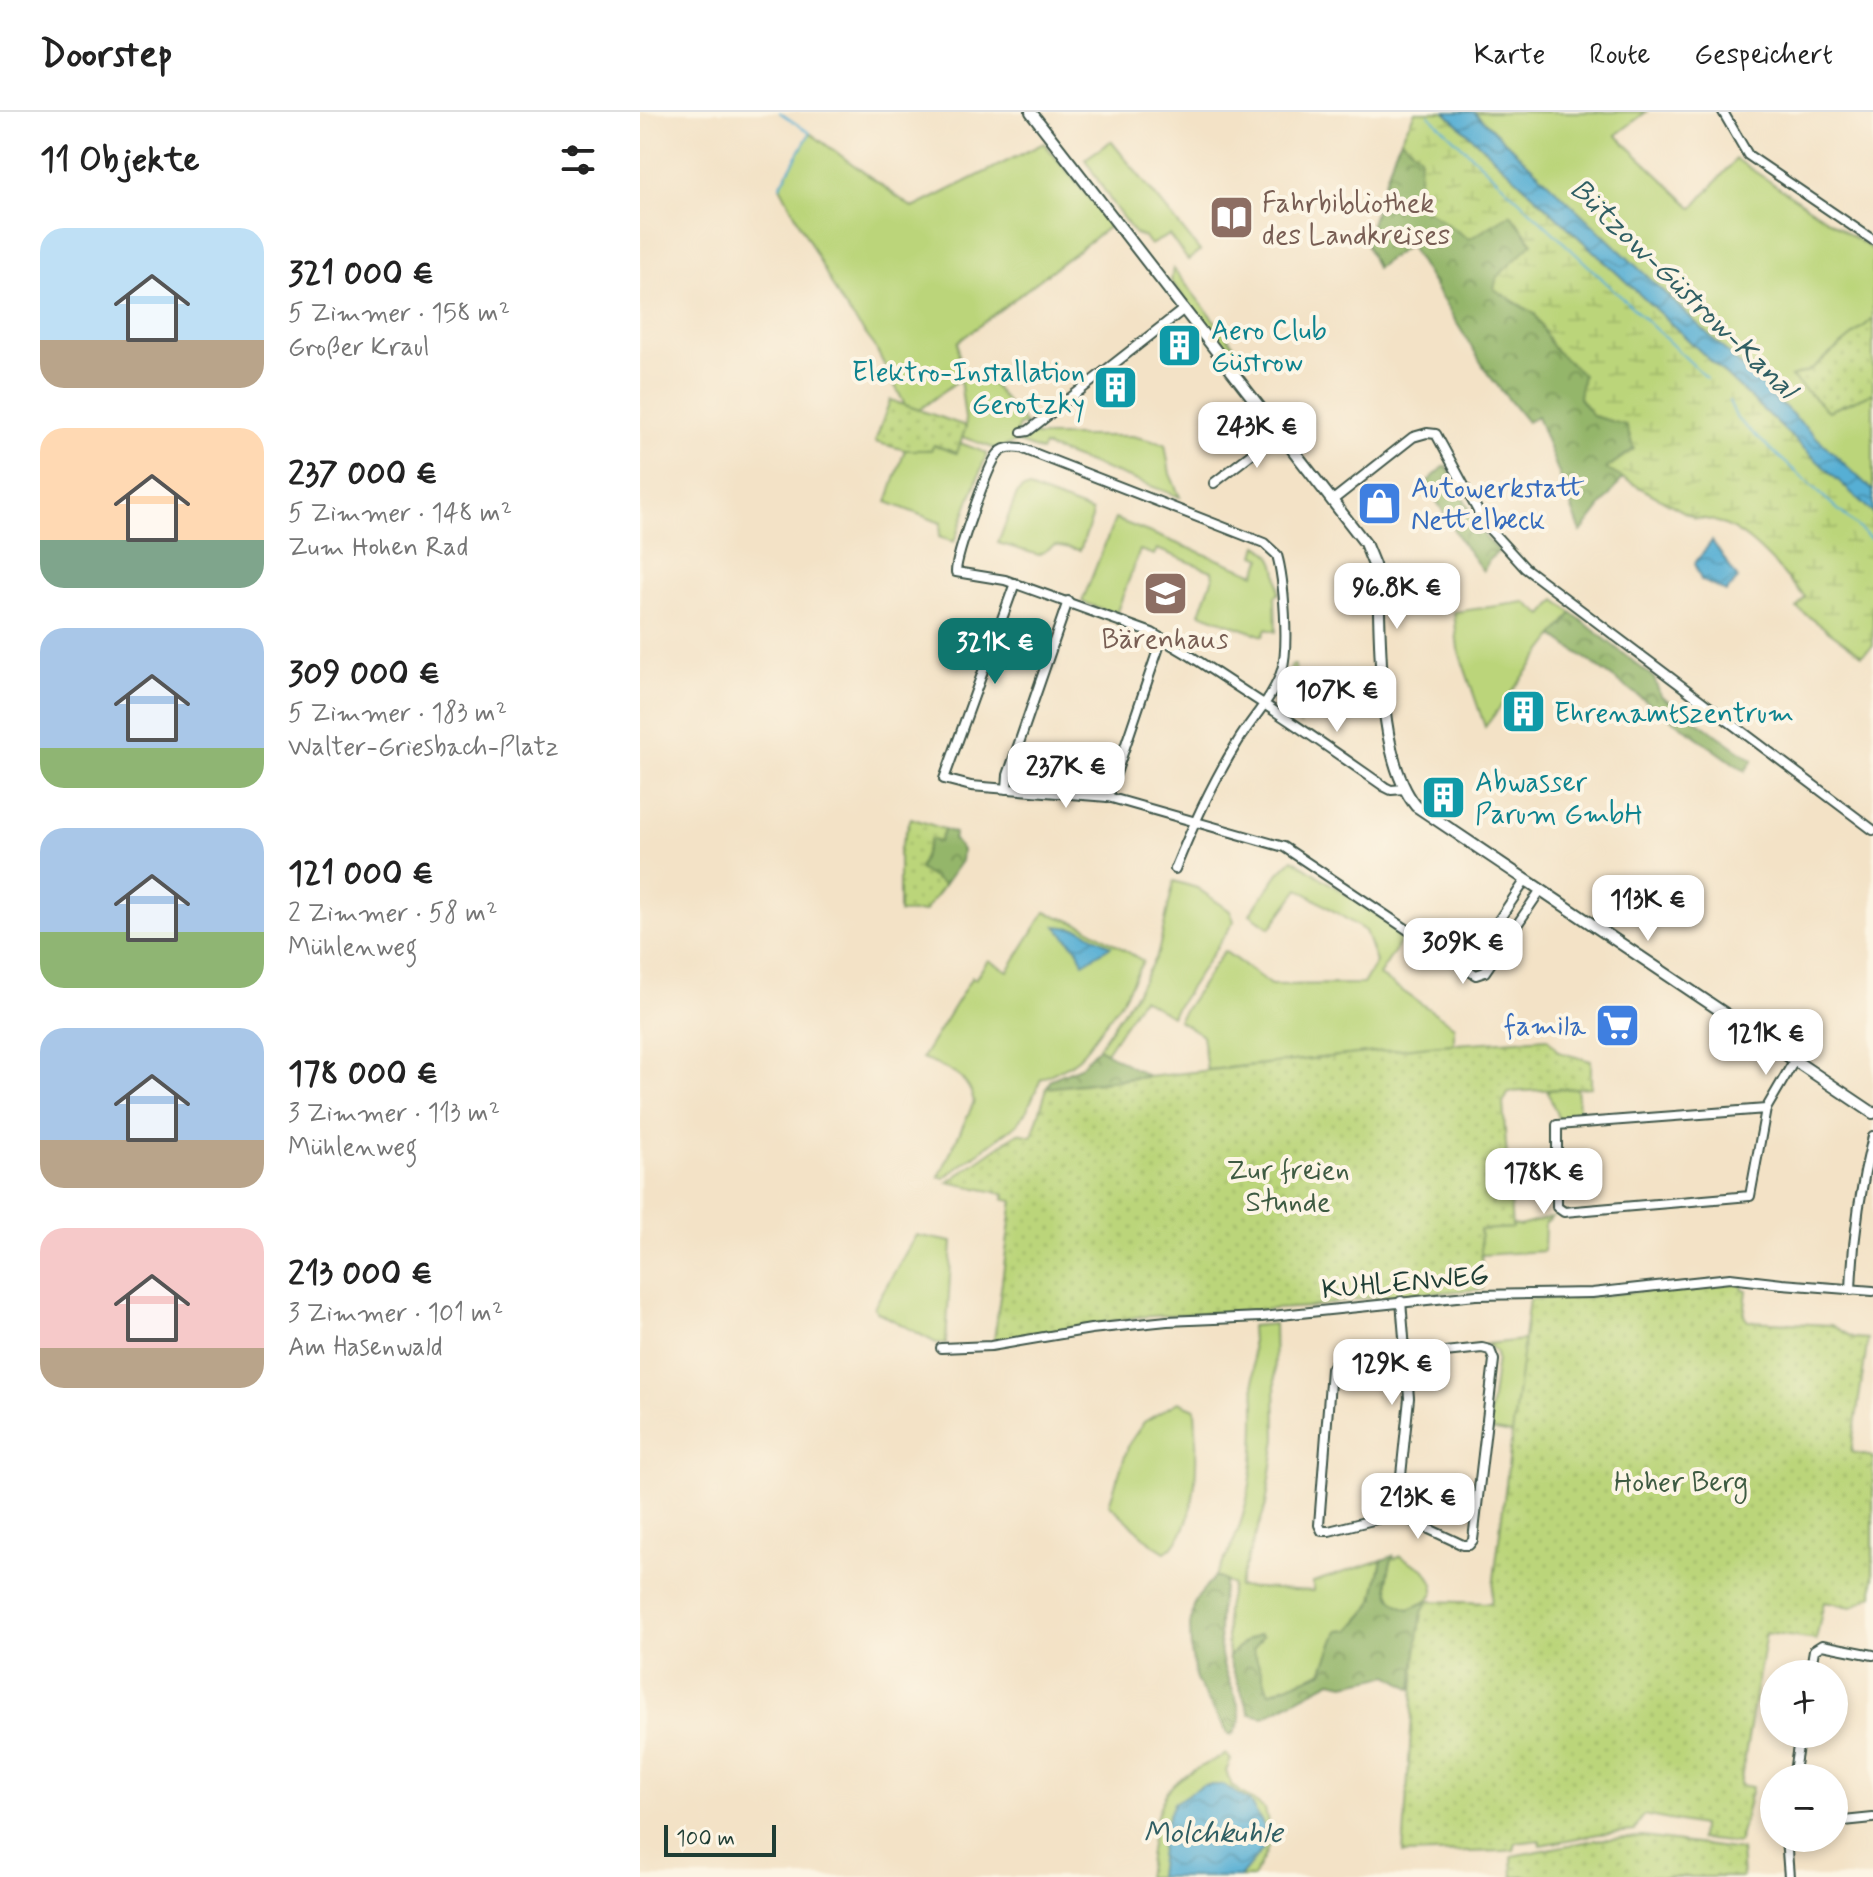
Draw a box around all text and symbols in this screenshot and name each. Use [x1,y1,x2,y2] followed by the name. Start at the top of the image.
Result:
[40,31,173,80] text: Doorstep
[1474,37,1545,74] text: Karte
[1589,37,1650,74] text: Route
[1694,37,1833,74] text: Gespeichert
[40,138,200,183] text: 11 Objekte
[556,138,600,182] icon: filters
[1561,170,1808,411] water label: Bützow-Güstrow-Kanal
[1262,186,1450,255] place label: Fahrbibliothek des Landkreises
[1207,194,1255,242] library icon: Fahrbibliothek des Landkreises
[288,252,434,297] text: 321 000 €
[104,260,200,356] icon: home
[288,297,510,331] text: 5 Zimmer · 158 m²
[1211,313,1327,382] place label: Aero Club Güstrow
[1156,321,1204,369] building icon: Aero Club Güstrow
[288,331,429,365] text: Großer Kraul
[852,355,1085,424] place label: Elektro-Installation Gerotzky
[1092,363,1140,411] building icon: Elektro-Installation Gerotzky
[1192,402,1322,470] pin: 243K €
[1216,411,1298,445] text: 243K €
[288,452,438,497] text: 237 000 €
[104,460,200,556] icon: home
[1411,471,1585,540] place label: Autowerkstatt Nettelbeck
[1356,479,1404,527] shop icon: Autowerkstatt Nettelbeck
[288,497,512,531] text: 5 Zimmer · 148 m²
[288,531,468,565] text: Zum Hohen Rad
[1323,563,1471,631] pin: 96.8K €
[1141,570,1189,618] school or university icon: Bärenhaus
[1352,572,1442,606] text: 96.8K €
[930,618,1060,686] pin: 321K €
[1101,622,1229,659] place label: Bärenhaus
[956,627,1034,661] text: 321K €
[288,652,440,697] text: 309 000 €
[104,660,200,756] icon: home
[1272,666,1402,734] pin: 107K €
[1295,675,1379,709] text: 107K €
[1499,688,1547,736] building icon: Ehrenamtszentrum
[1554,696,1794,733] place label: Ehrenamtszentrum
[288,697,507,731] text: 5 Zimmer · 183 m²
[288,731,559,765] text: Walter-Griesbach-Platz
[1001,742,1131,810] pin: 237K €
[1026,751,1106,785] text: 237K €
[1475,765,1643,834] place label: Abwasser Parum GmbH
[1420,773,1468,821] building icon: Abwasser Parum GmbH
[288,852,434,897] text: 121 000 €
[104,860,200,956] icon: home
[1583,875,1713,943] pin: 113K €
[1610,884,1686,918] text: 113K €
[288,897,497,931] text: 2 Zimmer · 58 m²
[1398,918,1528,986] pin: 309K €
[1422,927,1504,961] text: 309K €
[288,931,417,965] text: Mühlenweg
[1593,1001,1641,1049] supermarket icon: famila
[1504,1009,1586,1046] place label: famila
[1701,1009,1831,1077] pin: 121K €
[1727,1018,1805,1052] text: 121K €
[288,1052,438,1097] text: 178 000 €
[104,1060,200,1156] icon: home
[288,1097,500,1131] text: 3 Zimmer · 113 m²
[288,1131,417,1165] text: Mühlenweg
[1479,1148,1609,1216] pin: 178K €
[1226,1153,1350,1222] park label: Zur freien Stunde
[1503,1157,1585,1191] text: 178K €
[288,1252,433,1297] text: 213 000 €
[1320,1258,1490,1309] street label: KUHLENWEG
[104,1260,200,1356] icon: home
[288,1297,503,1331] text: 3 Zimmer · 101 m²
[288,1331,443,1365] text: Am Hasenwald
[1327,1339,1457,1407] pin: 129K €
[1351,1348,1433,1382] text: 129K €
[1614,1465,1748,1504] park label: Hoher Berg
[1353,1473,1483,1541] pin: 213K €
[1380,1482,1456,1516] text: 213K €
[1760,1660,1848,1852] map controls
[1760,1660,1848,1748] button: +
[1760,1764,1848,1852] button: −
[1143,1814,1284,1853] water label: Molchkuhle
[664,1821,776,1857] scale bar
[676,1825,735,1853] text: 100 m

